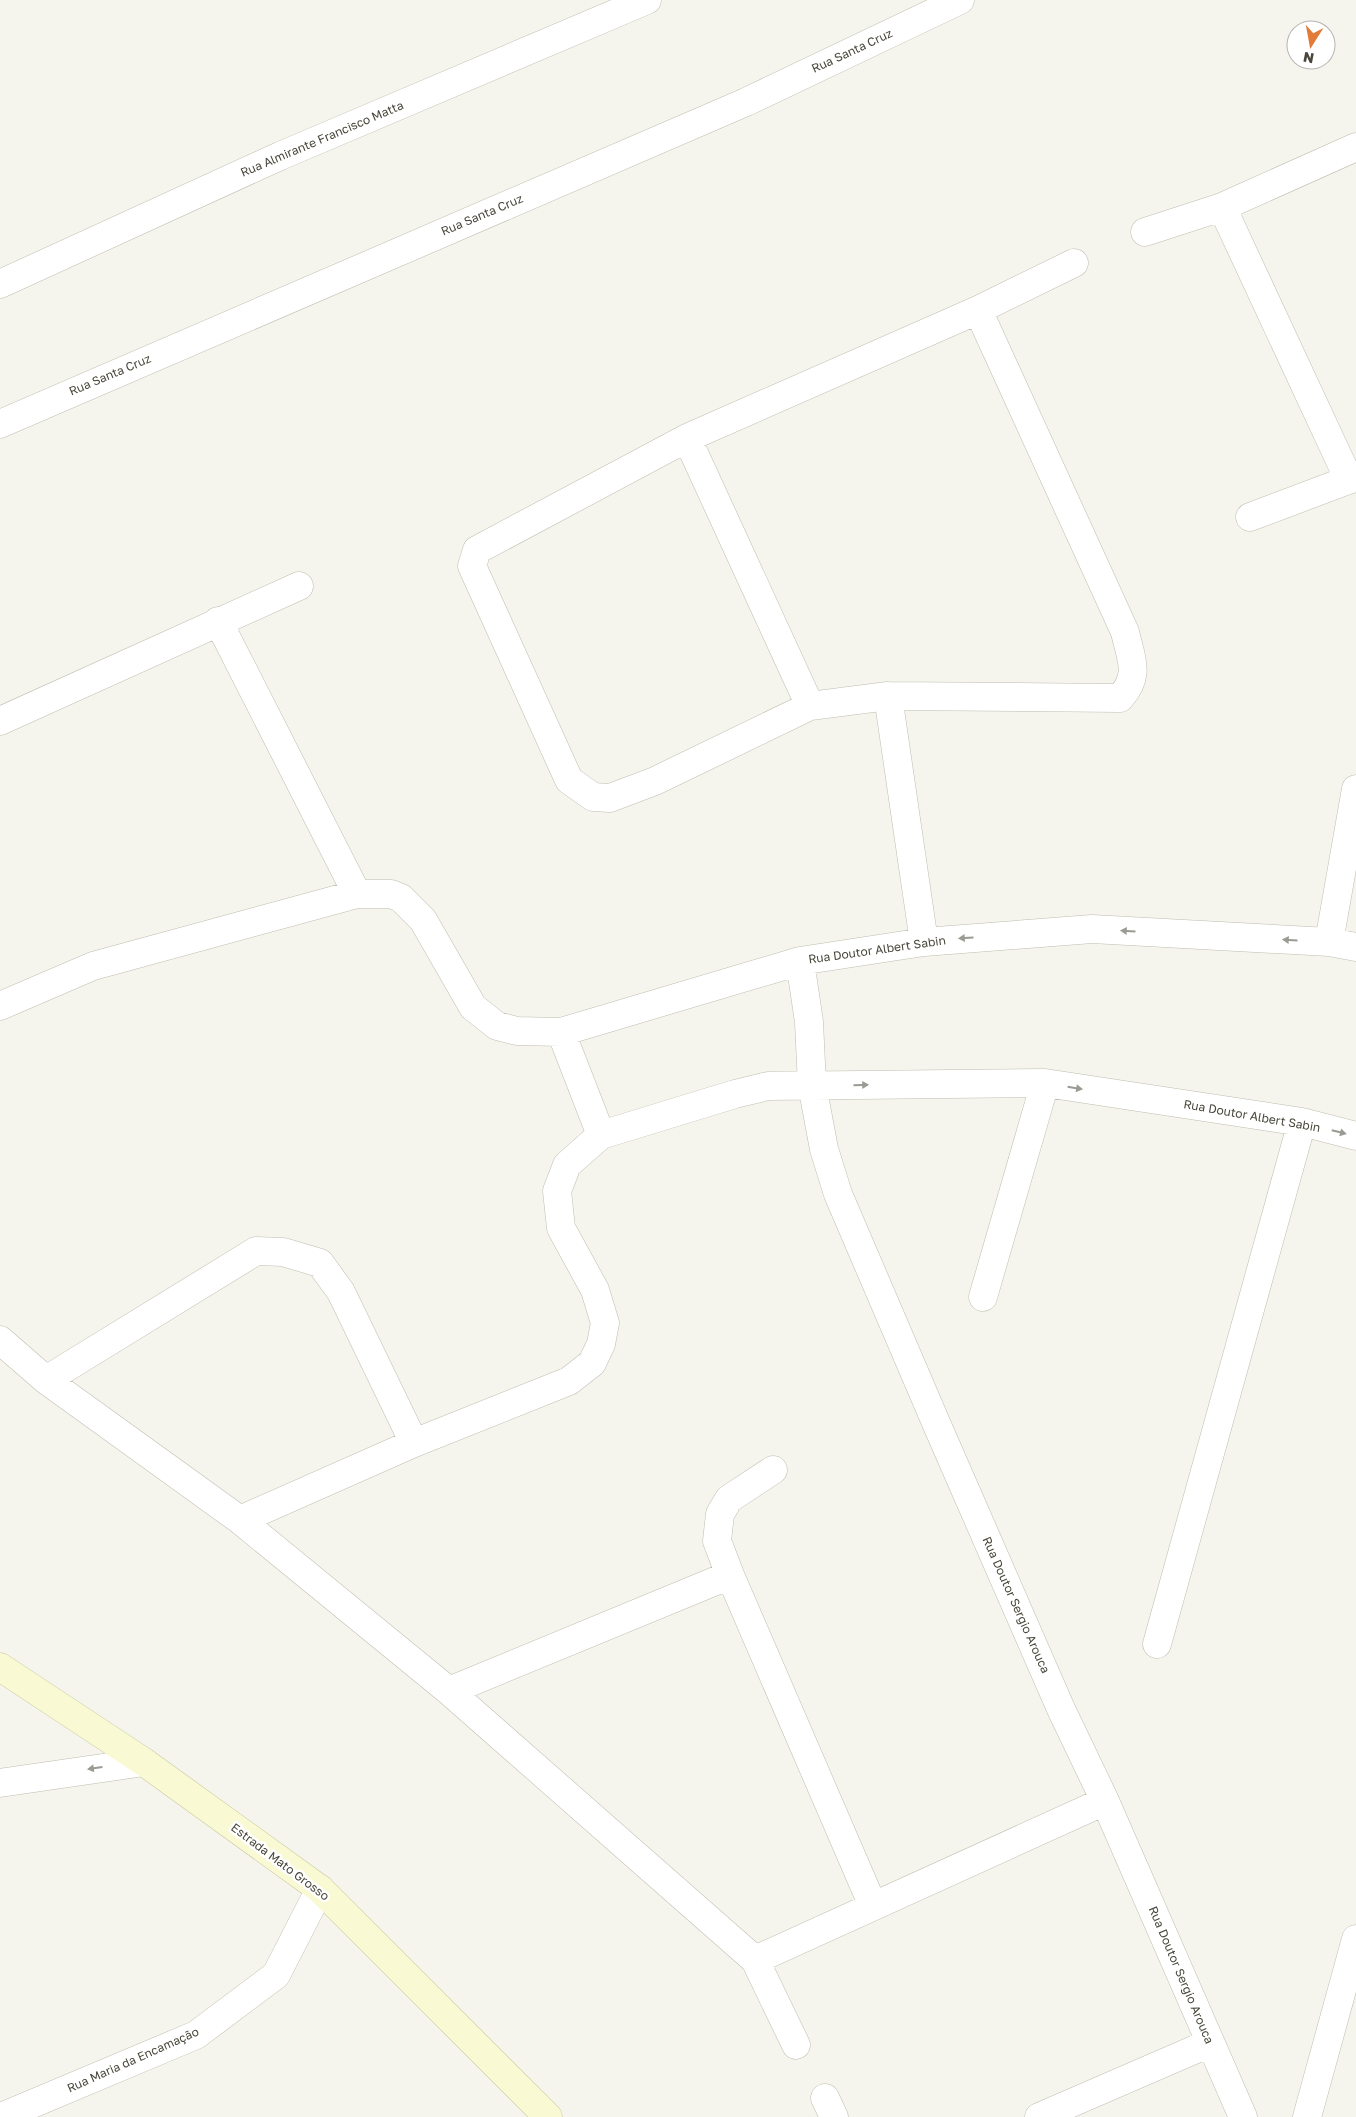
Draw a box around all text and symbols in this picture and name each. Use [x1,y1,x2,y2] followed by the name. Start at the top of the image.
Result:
[1286,20,1336,70] north arrow
[809,25,895,76] street label: Rua Santa Cruz
[1302,49,1315,68] text: N
[238,97,406,180] street label: Rua Almirante Francisco Matta
[439,191,525,239] street label: Rua Santa Cruz
[67,351,153,399] street label: Rua Santa Cruz
[1120,926,1136,934] one-way arrow
[807,932,947,967] street label: Rua Doutor Albert Sabin
[958,935,974,943] one-way arrow
[1282,935,1298,943] one-way arrow
[853,1081,869,1089] one-way arrow
[1068,1084,1084,1092] one-way arrow
[1183,1096,1322,1135] street label: Rua Doutor Albert Sabin
[1332,1128,1347,1136] one-way arrow
[980,1534,1053,1675] street label: Rua Doutor Sergio Arouca
[87,1765,103,1773] one-way arrow
[228,1820,332,1903] street label: Estrada Mato Grosso
[1146,1904,1217,2046] street label: Rua Doutor Sergio Arouca
[64,2024,201,2095] street label: Rua Maria da Encamação

